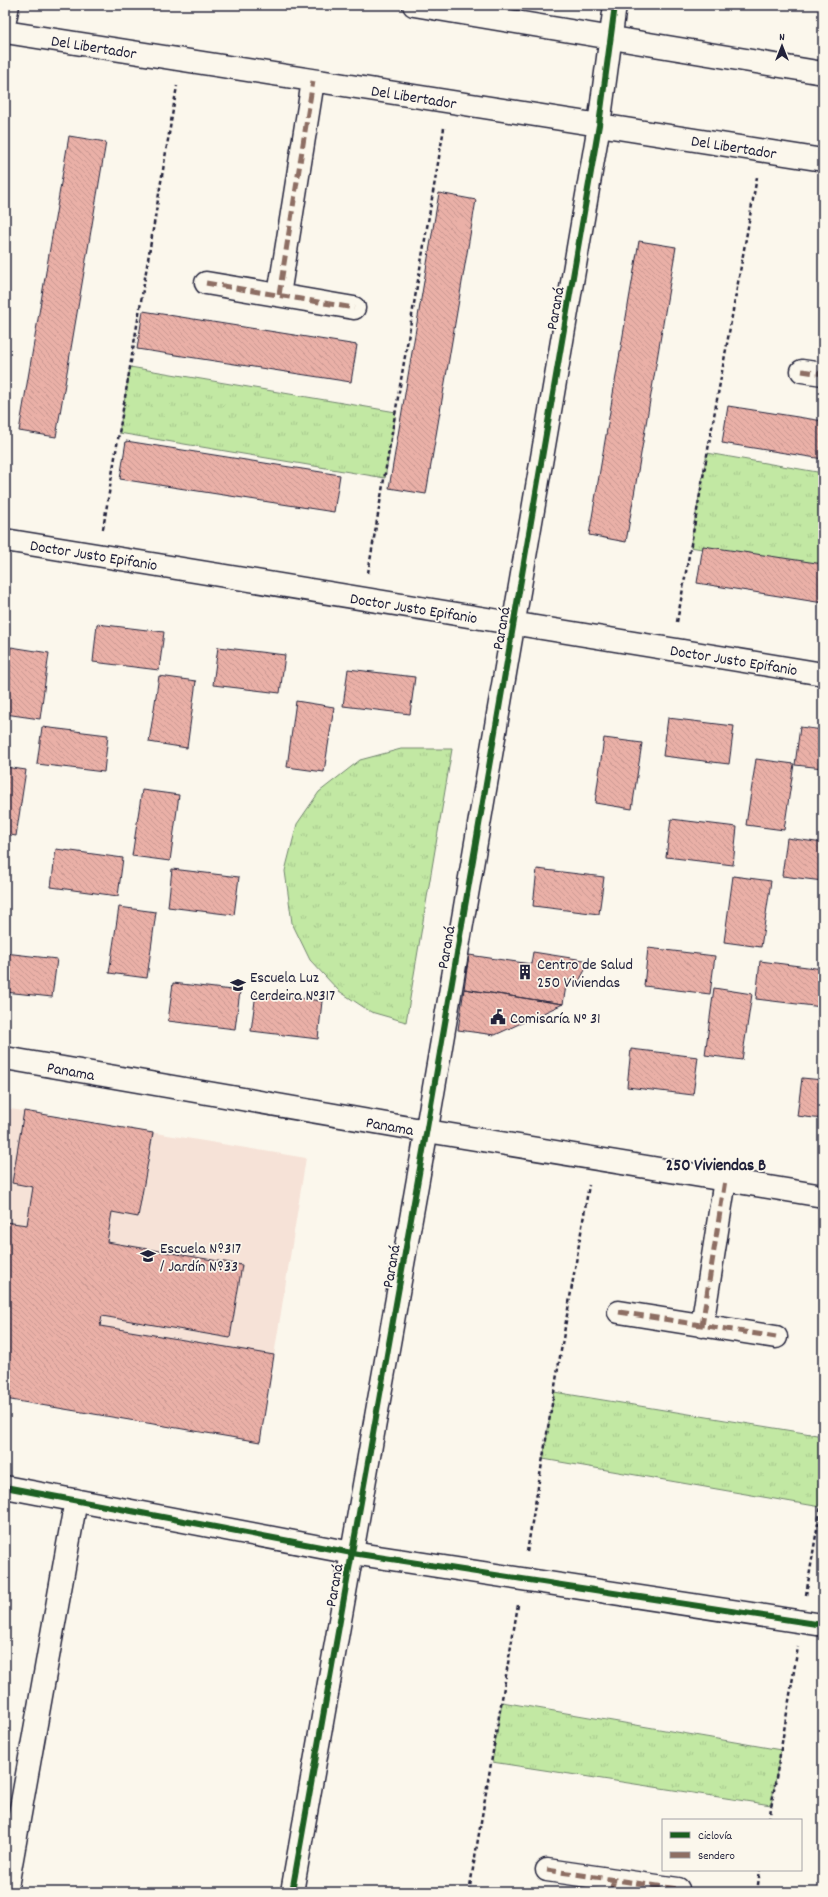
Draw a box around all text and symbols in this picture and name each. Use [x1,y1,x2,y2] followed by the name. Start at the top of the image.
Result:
[762,26,802,66] north arrow
[49,30,138,67] street label: Del Libertador
[779,30,785,46] text: N
[369,80,458,117] street label: Del Libertador
[689,130,778,167] street label: Del Libertador
[541,285,572,332] street label: Paraná
[28,535,159,578] street label: Doctor Justo Epifanio
[348,588,479,631] street label: Doctor Justo Epifanio
[487,605,518,652] street label: Paraná
[668,640,799,683] street label: Doctor Justo Epifanio
[432,924,463,971] street label: Paraná
[537,954,633,995] place label: Centro de Salud 250 Viviendas
[516,963,534,981] building icon: Centro de Salud 250 Viviendas
[250,967,335,1008] place label: Escuela Luz Cerdeira N°317
[229,976,247,994] school or university icon: Escuela Luz Cerdeira N°317
[489,1008,507,1026] public building icon: Comisaría N° 31
[510,1008,601,1031] place label: Comisaría N° 31
[45,1057,97,1088] street label: Panama
[364,1112,416,1143] street label: Panama
[666,1155,766,1179] district label: 250 Viviendas B
[160,1238,241,1279] place label: Escuela Nº317 / Jardín Nº33
[377,1243,408,1290] street label: Paraná
[139,1247,157,1265] school or university icon: Escuela Nº317 / Jardín Nº33
[320,1562,351,1609] street label: Paraná
[662,1819,802,1871] legend
[698,1828,732,1845] text: Ciclovía
[698,1848,735,1865] text: Sendero

